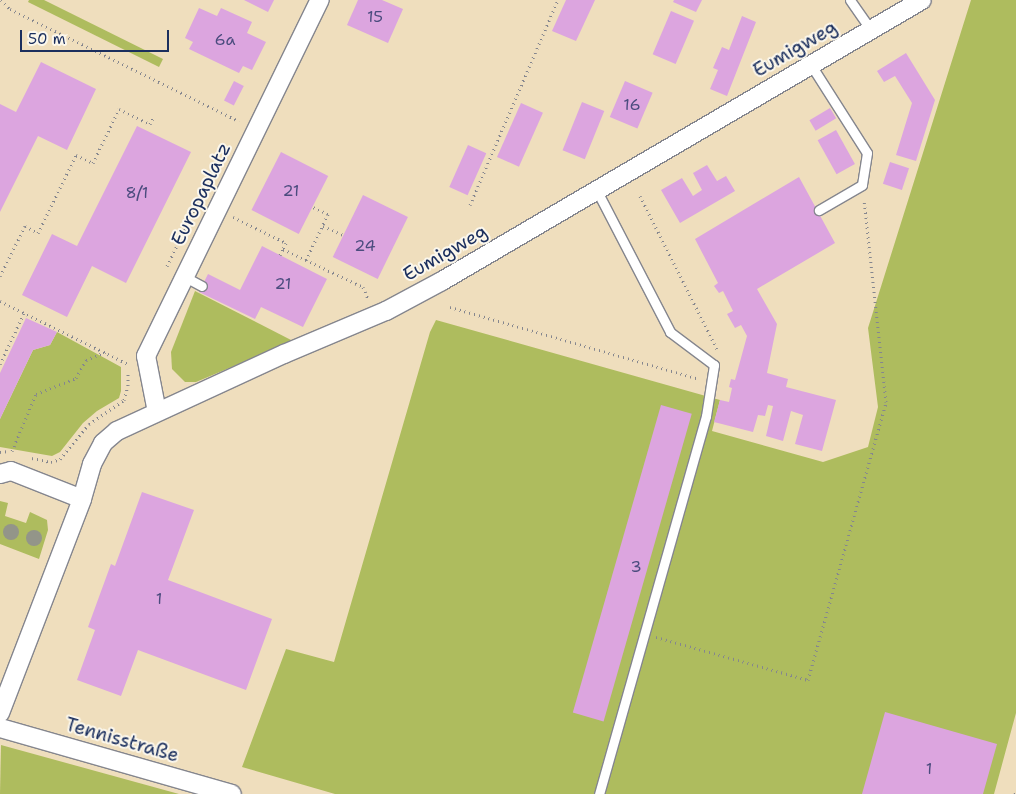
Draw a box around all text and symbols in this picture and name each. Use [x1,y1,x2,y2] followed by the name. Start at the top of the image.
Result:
[367,7,383,27] house number: 15
[749,16,841,82] street label: Eumigweg
[22,20,171,52] scale bar
[28,29,66,49] text: 50 m
[215,30,235,50] house number: 6a
[623,95,641,115] house number: 16
[166,139,236,249] street label: Europaplatz
[282,181,300,201] house number: 21
[125,183,149,203] house number: 8/1
[399,220,491,286] street label: Eumigweg
[354,236,376,256] house number: 24
[274,274,292,294] house number: 21
[630,557,642,577] house number: 3
[156,589,162,609] house number: 1
[63,713,181,767] street label: Tennisstraße
[926,759,932,779] house number: 1

